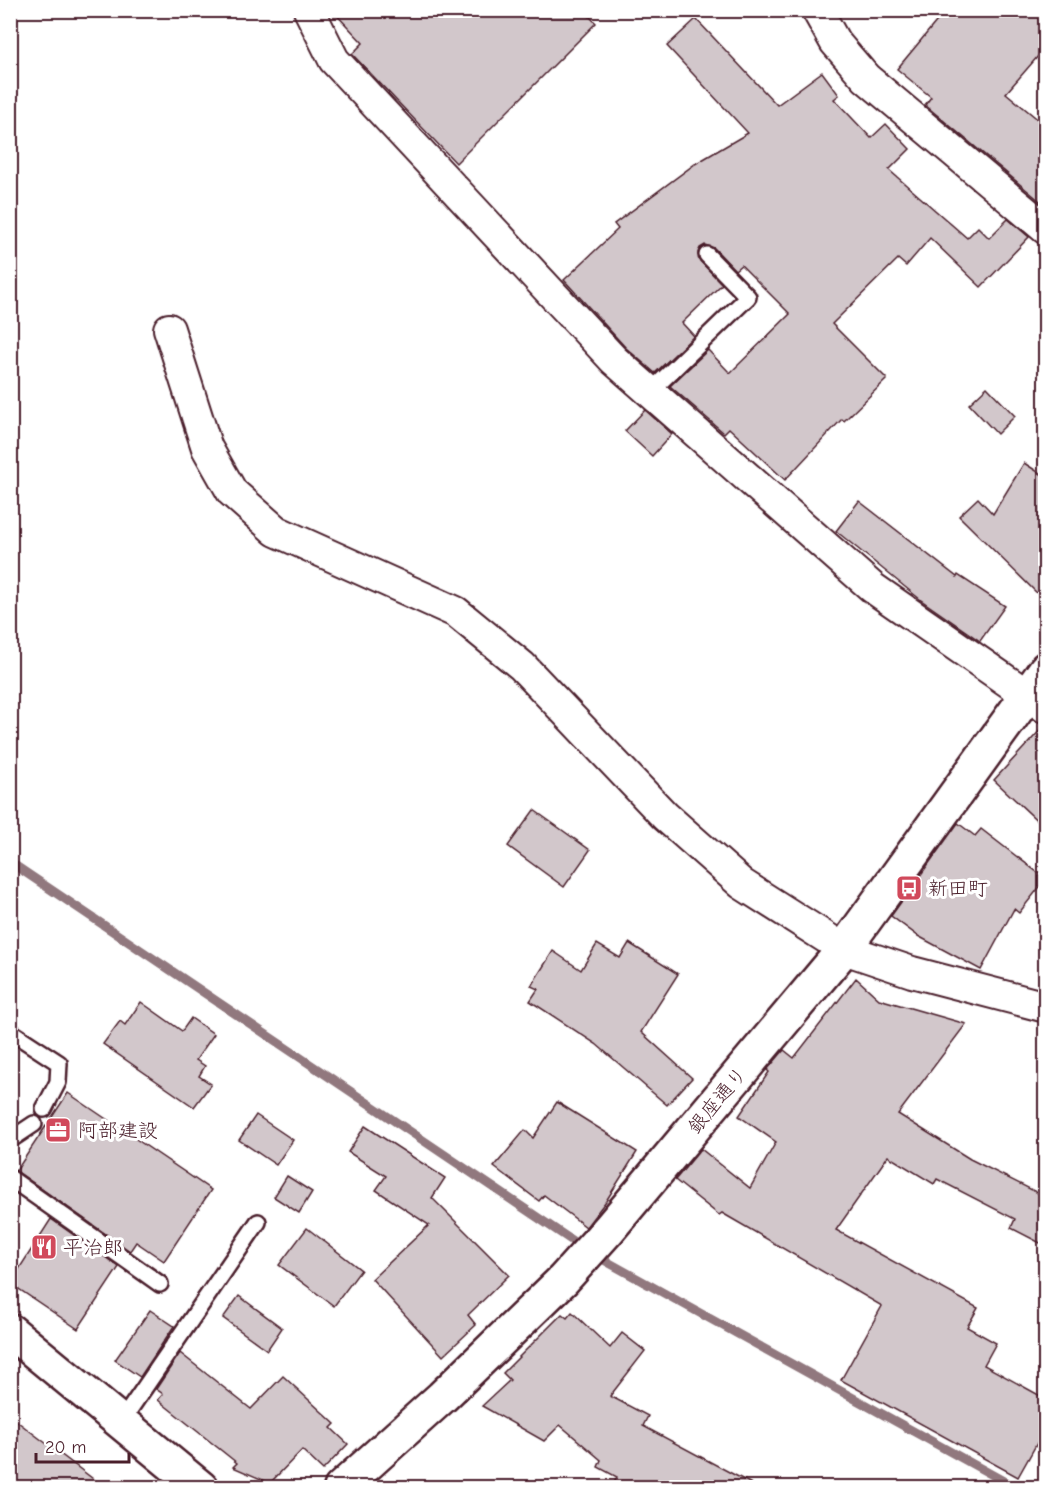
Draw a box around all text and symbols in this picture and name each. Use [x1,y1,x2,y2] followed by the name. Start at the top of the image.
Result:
[894,873,924,903] bus stop icon: 新田町
[928,877,988,900] place label: 新田町
[683,1062,752,1138] street label: 銀座通り
[43,1115,73,1145] office icon: 阿部建設
[78,1119,158,1142] place label: 阿部建設
[29,1232,59,1262] restaurant icon: 平治郎
[63,1236,123,1259] place label: 平治郎
[36,1426,129,1464] scale bar
[45,1437,86,1458] text: 20 m

